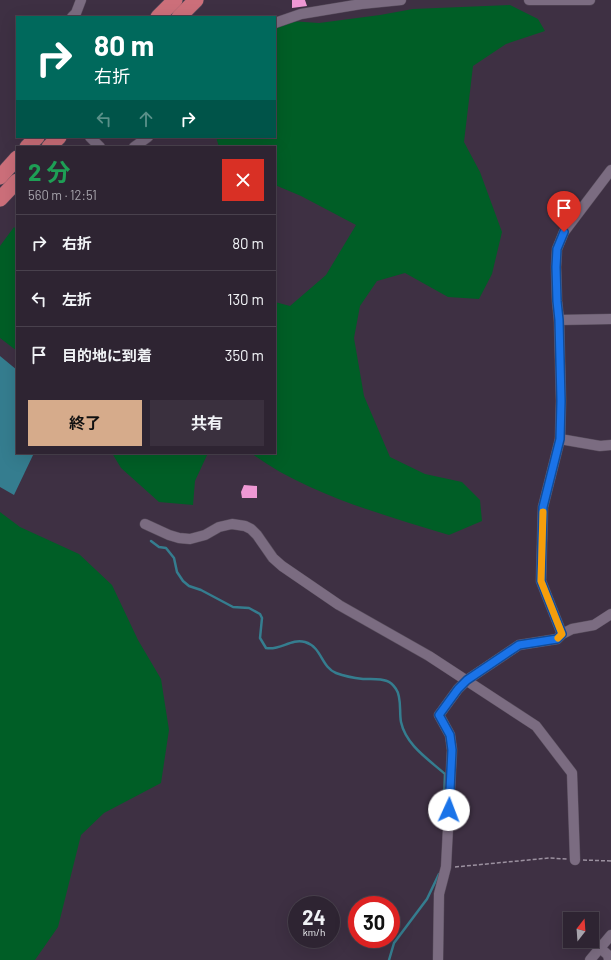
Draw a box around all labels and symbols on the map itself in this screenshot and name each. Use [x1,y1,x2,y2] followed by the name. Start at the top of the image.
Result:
[547,191,581,232] pin
[428,789,470,831] position arrow
[348,896,400,948] speed limit sign: 30
[563,912,599,948] north arrow

